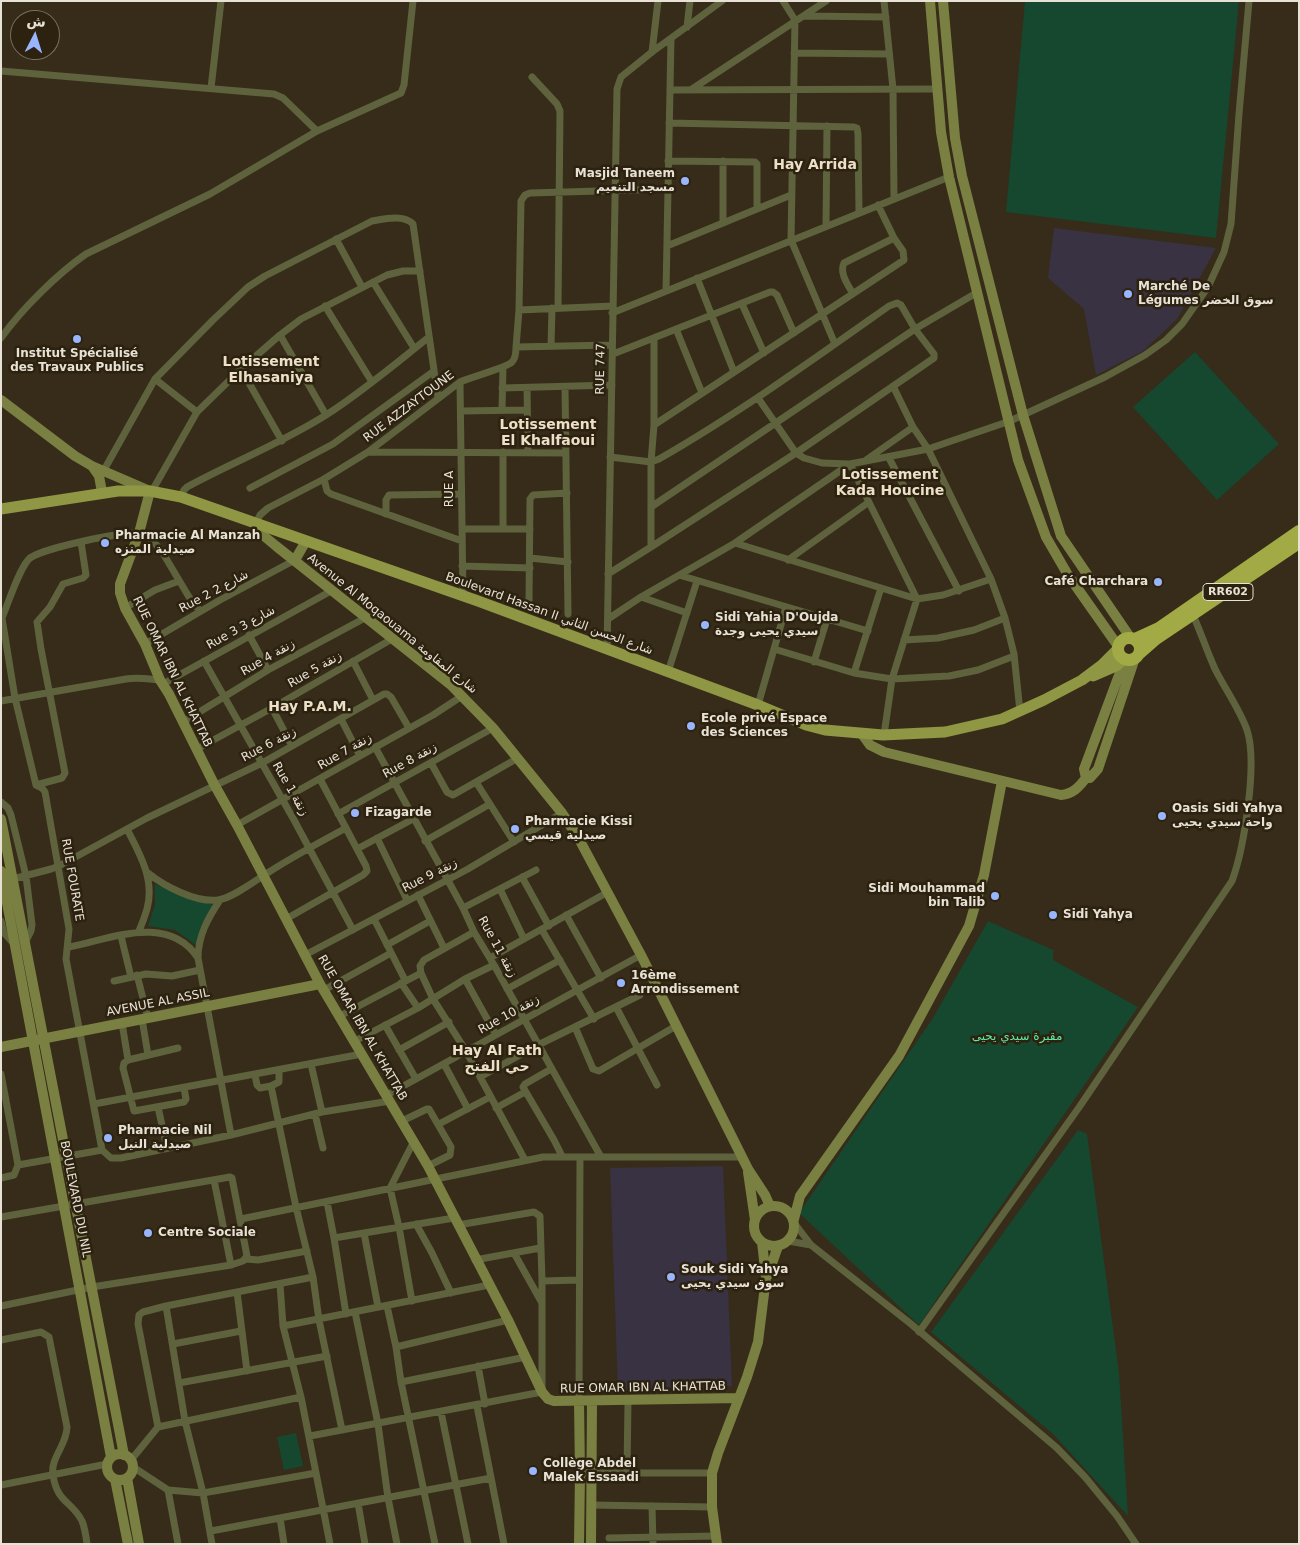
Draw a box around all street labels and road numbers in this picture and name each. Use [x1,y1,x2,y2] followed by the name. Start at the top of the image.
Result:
[593,343,609,395] street label: RUE 747
[361,368,457,446] street label: RUE AZZAYTOUNE
[443,471,457,507] street label: RUE A
[304,551,480,697] street label: Avenue Al Moqaouama شارع المقاومة
[177,568,251,616] street label: Rue 2 شارع 2
[443,570,655,658] street label: Boulevard Hassan II شارع الحسن الثاني
[1203,584,1253,600] road number: RR602
[129,594,215,750] street label: RUE OMAR IBN AL KHATTAB
[204,603,278,653] street label: Rue 3 شارع 3
[239,637,297,679] street label: Rue 4 زنقة
[286,649,344,691] street label: Rue 5 زنقة
[239,725,299,765] street label: Rue 6 زنقة
[316,731,374,773] street label: Rue 7 زنقة
[380,740,440,782] street label: Rue 8 زنقة
[269,760,311,818] street label: Rue 1 زنقة
[58,838,86,922] street label: RUE FOURATE
[400,856,460,896] street label: Rue 9 زنقة
[474,914,520,980] street label: Rue 11 زنقة
[314,952,410,1104] street label: RUE OMAR IBN AL KHATTAB
[105,986,211,1020] street label: AVENUE AL ASSIL
[476,992,542,1038] street label: Rue 10 زنقة
[57,1139,93,1259] street label: BOULEVARD DU NIL
[560,1379,726,1397] street label: RUE OMAR IBN AL KHATTAB

